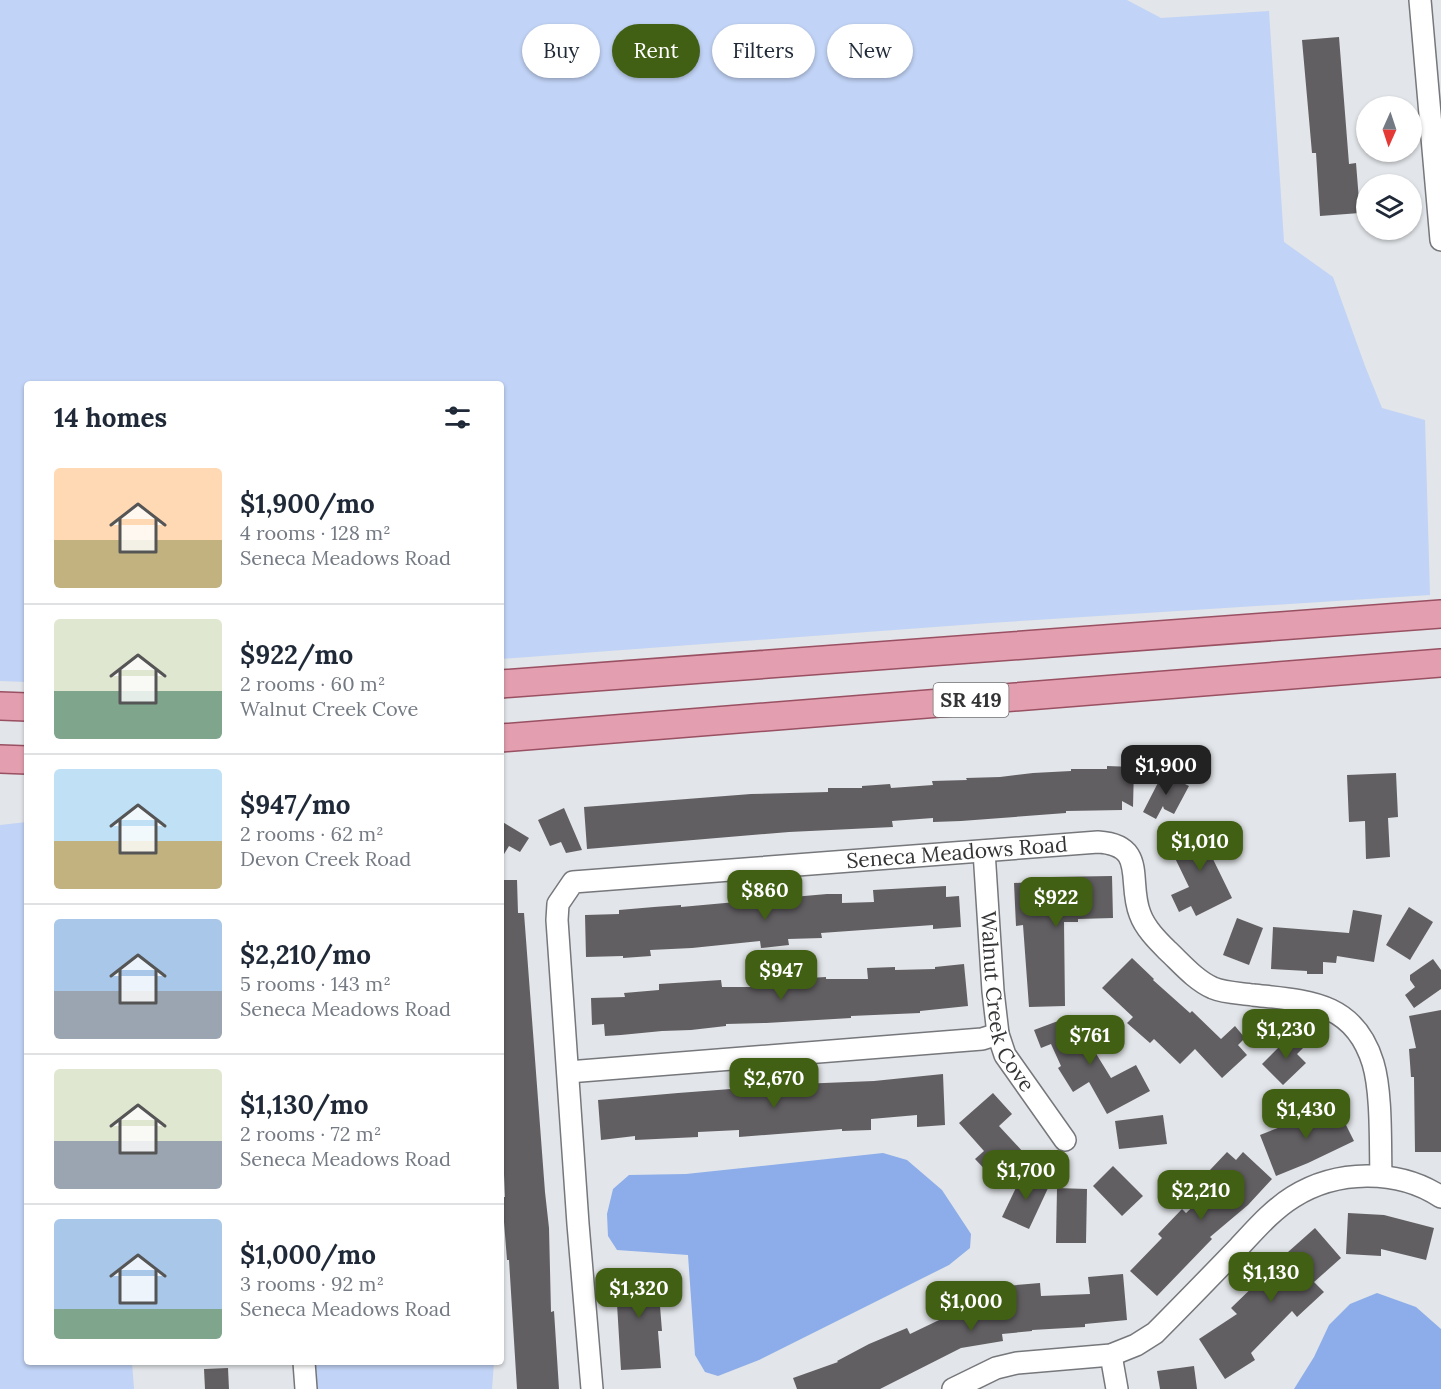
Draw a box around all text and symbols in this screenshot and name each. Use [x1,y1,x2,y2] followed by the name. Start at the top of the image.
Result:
[522,24,600,78] chip: Buy
[612,24,700,78] chip: Rent
[712,24,815,78] chip: Filters
[827,24,913,78] chip: New
[1356,96,1422,162] north arrow
[1356,96,1422,240] map controls
[1356,174,1422,240] button: layers
[54,401,167,434] text: 14 homes
[441,401,474,434] icon: filters
[240,487,375,520] text: $1,900/mo
[102,492,174,564] icon: home
[240,520,391,545] text: 4 rooms · 128 m²
[240,545,451,570] text: Seneca Meadows Road
[240,638,353,671] text: $922/mo
[102,643,174,715] icon: home
[240,671,385,696] text: 2 rooms · 60 m²
[934,683,1008,717] road number: SR 419
[240,696,418,721] text: Walnut Creek Cove
[1117,745,1215,796] pin: $1,900
[1135,752,1197,777] text: $1,900
[240,788,351,821] text: $947/mo
[102,793,174,865] icon: home
[240,821,384,846] text: 2 rooms · 62 m²
[1151,821,1249,872] pin: $1,010
[1171,828,1229,853] text: $1,010
[845,830,1068,874] street label: Seneca Meadows Road
[240,846,411,871] text: Devon Creek Road
[729,870,801,921] pin: $860
[741,877,789,902] text: $860
[1020,877,1092,928] pin: $922
[1034,884,1078,909] text: $922
[975,910,1041,1097] street label: Walnut Creek Cove
[240,938,371,971] text: $2,210/mo
[102,943,174,1015] icon: home
[745,950,817,1001] pin: $947
[759,957,803,982] text: $947
[240,971,391,996] text: 5 rooms · 143 m²
[240,996,451,1021] text: Seneca Meadows Road
[1237,1009,1335,1060] pin: $1,230
[1054,1015,1126,1066] pin: $761
[1256,1016,1316,1041] text: $1,230
[1070,1022,1110,1047] text: $761
[725,1058,823,1109] pin: $2,670
[743,1065,805,1090] text: $2,670
[240,1088,368,1121] text: $1,130/mo
[1257,1089,1355,1140] pin: $1,430
[102,1093,174,1165] icon: home
[1276,1096,1336,1121] text: $1,430
[240,1121,381,1146] text: 2 rooms · 72 m²
[240,1146,451,1171] text: Seneca Meadows Road
[977,1150,1075,1201] pin: $1,700
[996,1157,1056,1182] text: $1,700
[1152,1170,1250,1221] pin: $2,210
[1172,1177,1230,1202] text: $2,210
[240,1238,376,1271] text: $1,000/mo
[102,1243,174,1315] icon: home
[1222,1252,1320,1303] pin: $1,130
[1243,1259,1299,1284] text: $1,130
[590,1268,688,1319] pin: $1,320
[240,1271,384,1296] text: 3 rooms · 92 m²
[609,1275,669,1300] text: $1,320
[922,1281,1020,1332] pin: $1,000
[940,1288,1002,1313] text: $1,000
[240,1296,451,1321] text: Seneca Meadows Road

